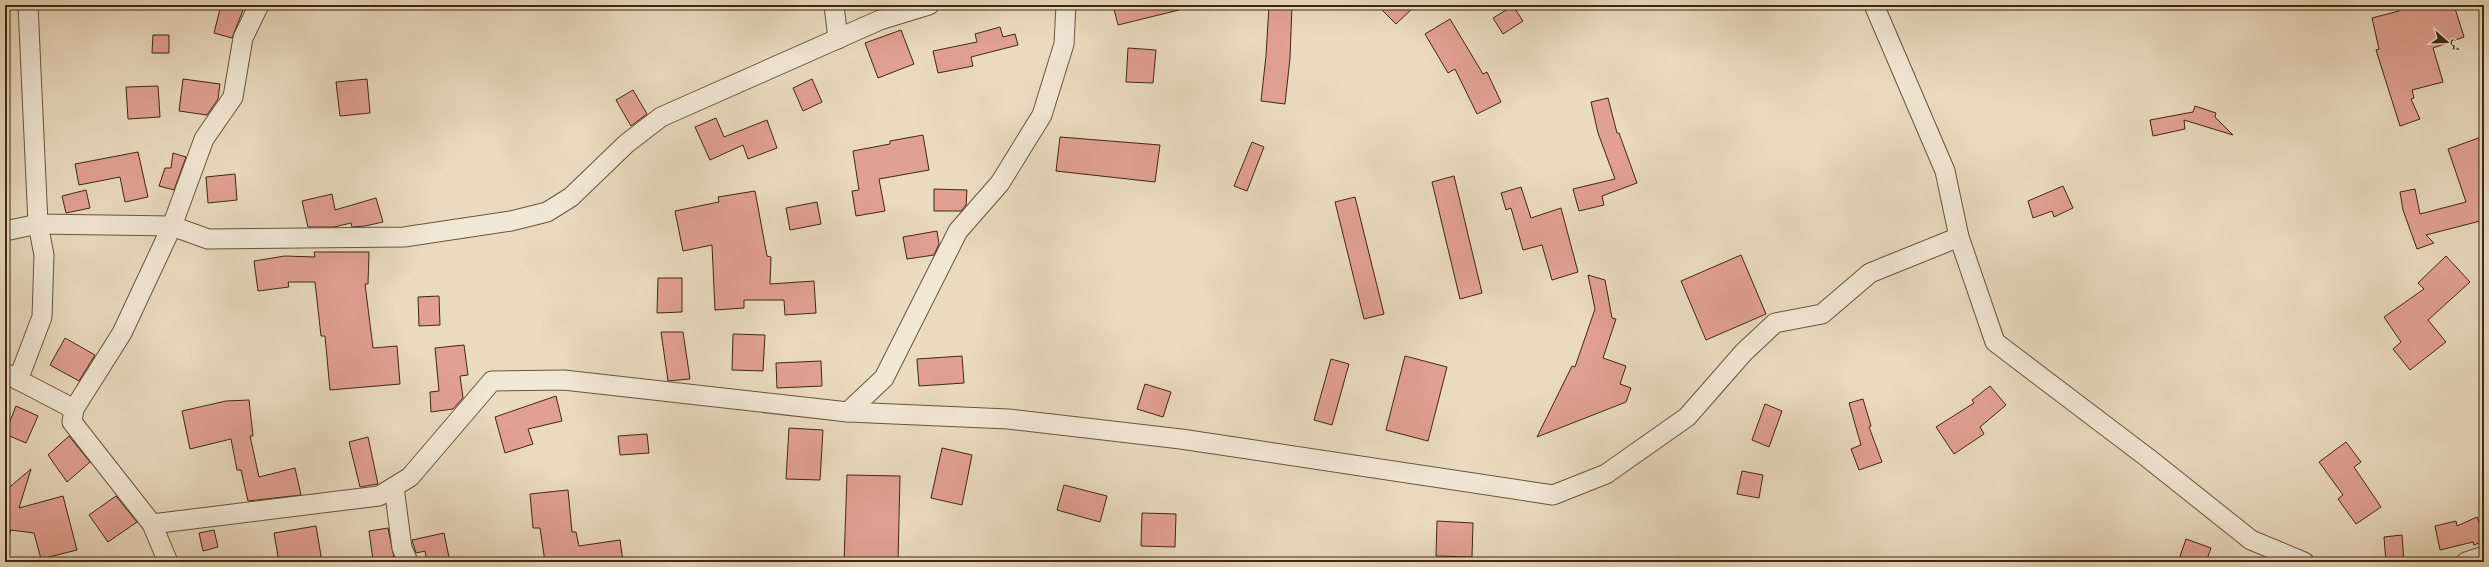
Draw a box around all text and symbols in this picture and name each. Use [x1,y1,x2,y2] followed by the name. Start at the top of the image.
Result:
[2427,22,2467,62] north arrow
[2448,38,2465,53] text: ش

